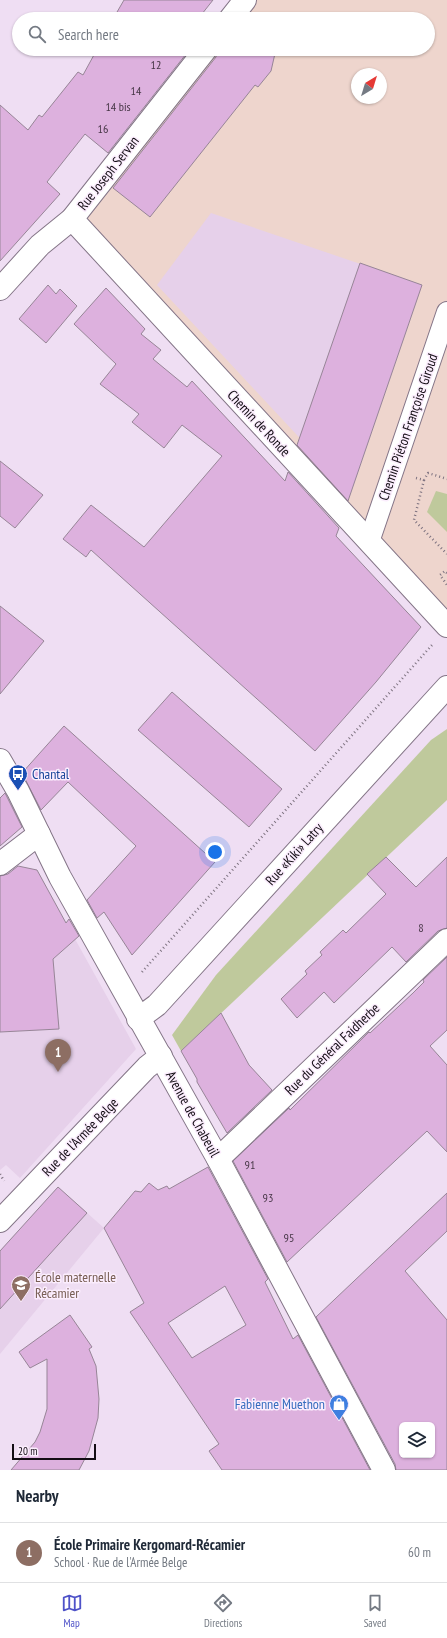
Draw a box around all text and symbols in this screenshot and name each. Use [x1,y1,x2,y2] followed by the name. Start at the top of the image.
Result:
[12,12,435,56] search box
[26,23,48,45] icon: search
[58,25,119,44] text: Search here
[151,57,161,72] house number: 12
[351,68,387,104] north arrow
[131,83,142,98] house number: 14
[105,99,131,114] house number: 14 bis
[98,121,108,136] house number: 16
[73,132,143,214] street label: Rue Joseph Servan
[374,351,442,503] street label: Chemin Piéton Françoise Giroud
[224,386,295,460] street label: Chemin de Ronde
[7,763,29,791] bus stop icon: Chantal
[32,765,70,783] place label: Chantal
[261,818,327,889] street label: Rue «Kiki» Latry
[205,842,225,862] your location
[418,920,424,935] house number: 8
[281,999,383,1099] street label: Rue du Général Faidherbe
[45,1039,71,1072] pin: 1
[162,1068,224,1161] street label: Avenue de Chabeuil
[38,1094,122,1180] street label: Rue de l'Armée Belge
[245,1157,255,1172] house number: 91
[263,1190,273,1205] house number: 93
[284,1230,294,1245] house number: 95
[35,1268,116,1302] place label: École maternelle Récamier
[10,1274,32,1302] school or university icon: École maternelle Récamier
[328,1393,350,1421] shop icon: Fabienne Muethon
[235,1395,325,1413] place label: Fabienne Muethon
[399,1422,435,1458] map controls
[399,1422,435,1458] button: layers
[12,1442,96,1461] scale bar
[18,1444,37,1458] text: 20 m
[16,1485,59,1507] text: Nearby
[54,1535,245,1554] text: École Primaire Kergomard-Récamier
[26,1544,32,1561] text: 1
[408,1544,431,1561] text: 60 m
[54,1554,187,1571] text: School · Rue de l'Armée Belge
[61,1592,83,1630] tab: Map
[204,1592,242,1630] tab: Directions
[364,1592,386,1630] tab: Saved

